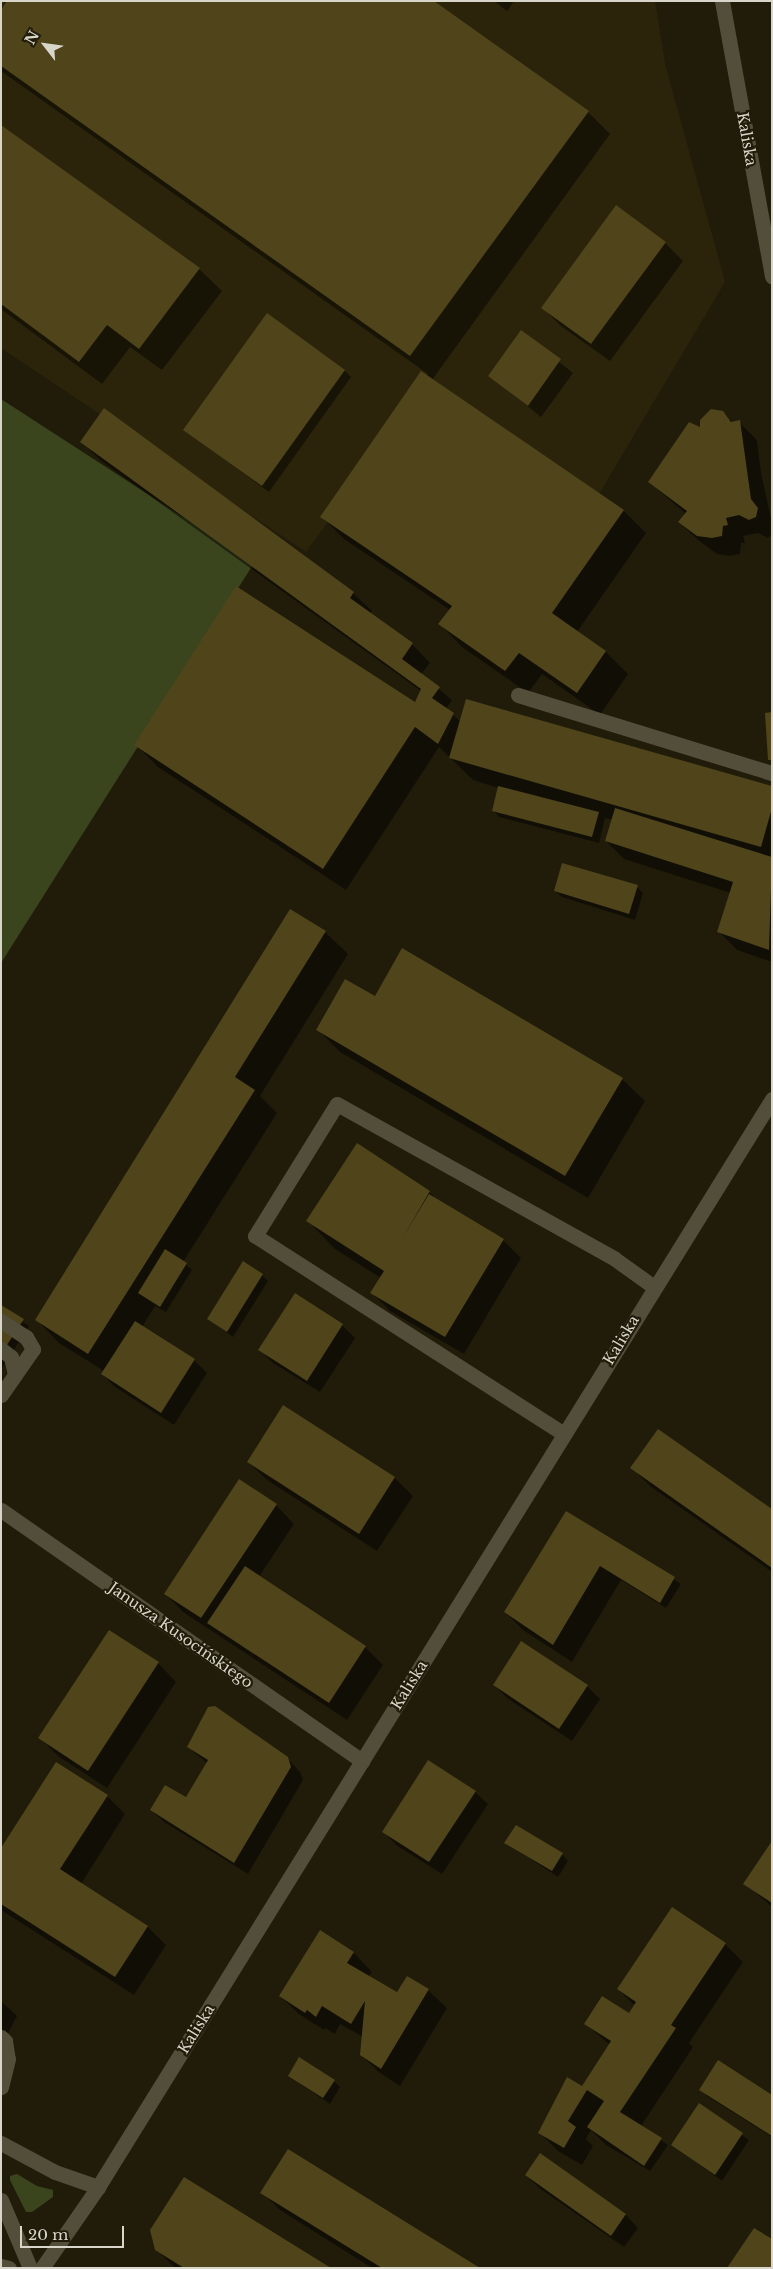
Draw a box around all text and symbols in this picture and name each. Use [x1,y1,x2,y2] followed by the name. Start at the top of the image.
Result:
[20,20,70,70] north arrow
[21,27,43,48] text: N
[733,111,761,167] street label: Kaliska
[599,1312,643,1368] street label: Kaliska
[105,1578,257,1692] street label: Janusza Kusocińskiego
[387,1657,431,1713] street label: Kaliska
[174,2001,218,2057] street label: Kaliska
[22,2216,126,2248] scale bar
[28,2225,68,2244] text: 20 m

